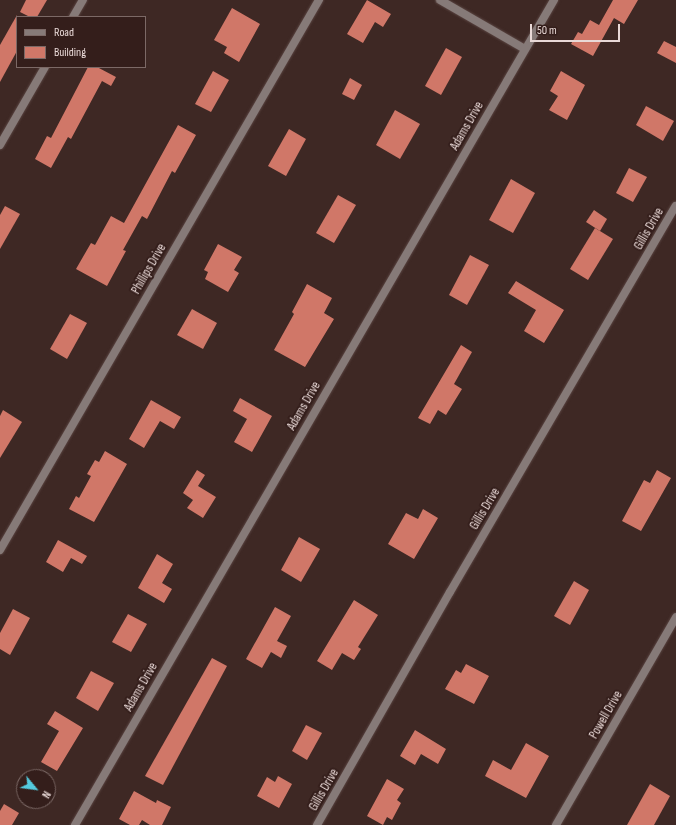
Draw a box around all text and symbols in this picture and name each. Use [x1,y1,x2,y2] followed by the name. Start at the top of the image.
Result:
[16,16,146,68] legend
[532,16,622,42] scale bar
[537,23,557,38] text: 50 m
[54,25,74,40] text: Road
[54,45,86,60] text: Building
[447,99,487,153] street label: Adams Drive
[631,205,667,253] street label: Gillis Drive
[128,241,170,297] street label: Phillips Drive
[284,379,324,433] street label: Adams Drive
[466,485,504,533] street label: Gillis Drive
[121,660,161,714] street label: Adams Drive
[586,688,626,742] street label: Powell Drive
[306,766,342,814] street label: Gillis Drive
[16,769,56,809] north arrow
[39,789,53,800] text: N

